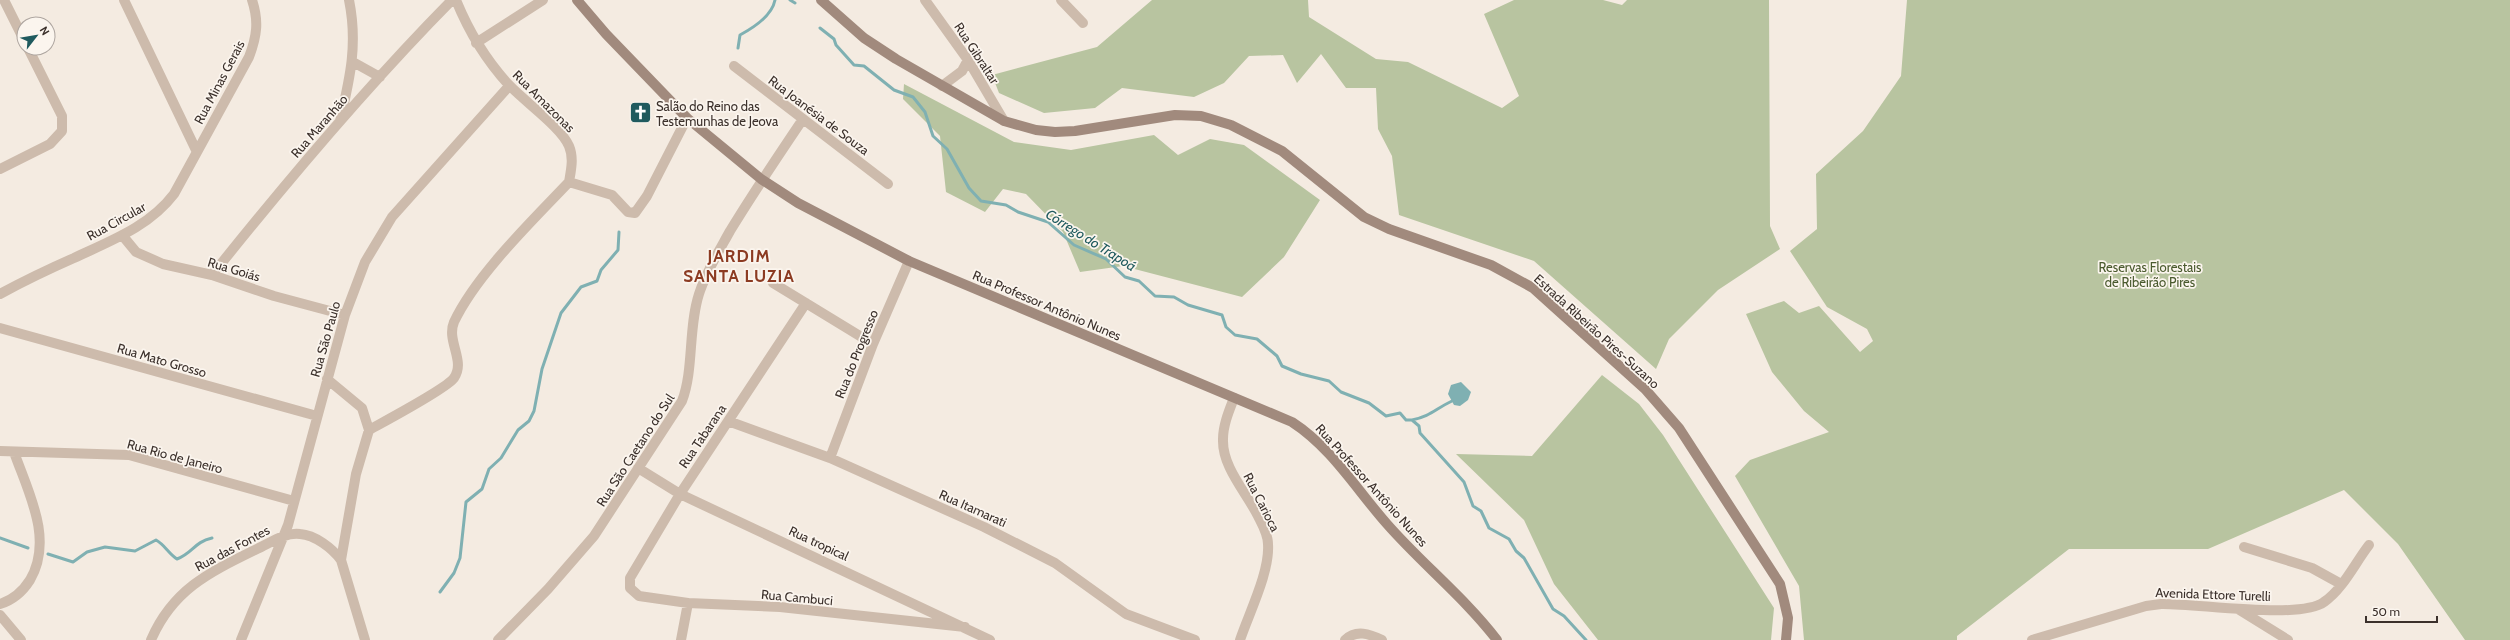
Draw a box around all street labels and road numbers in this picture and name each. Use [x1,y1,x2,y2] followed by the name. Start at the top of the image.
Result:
[951,19,1003,88] street label: Rua Gibraltar
[190,37,248,127] street label: Rua Minas Gerais
[510,67,579,136] street label: Rua Amazonas
[765,72,873,159] street label: Rua Joanésia de Souza
[287,91,351,161] street label: Rua Maranhão
[84,198,149,244] street label: Rua Circular
[206,253,263,285] street label: Rua Goiás
[970,266,1124,344] street label: Rua Professor Antônio Nunes
[1531,270,1663,392] street label: Estrada Ribeirão Pires-Suzano
[307,299,343,379] street label: Rua São Paulo
[831,307,881,401] street label: Rua do Progresso
[115,340,209,380] street label: Rua Mato Grosso
[593,391,677,509] street label: Rua São Caetano do Sul
[675,401,730,471] street label: Rua Tabarana
[1313,420,1432,550] street label: Rua Professor Antônio Nunes
[125,436,225,476] street label: Rua Rio de Janeiro
[1240,470,1284,535] street label: Rua Carioca
[937,486,1009,530] street label: Rua Itamarati
[192,521,273,574] street label: Rua das Fontes
[786,522,852,564] street label: Rua tropical
[2155,584,2271,604] street label: Avenida Ettore Turelli
[760,586,834,608] street label: Rua Cambuci

